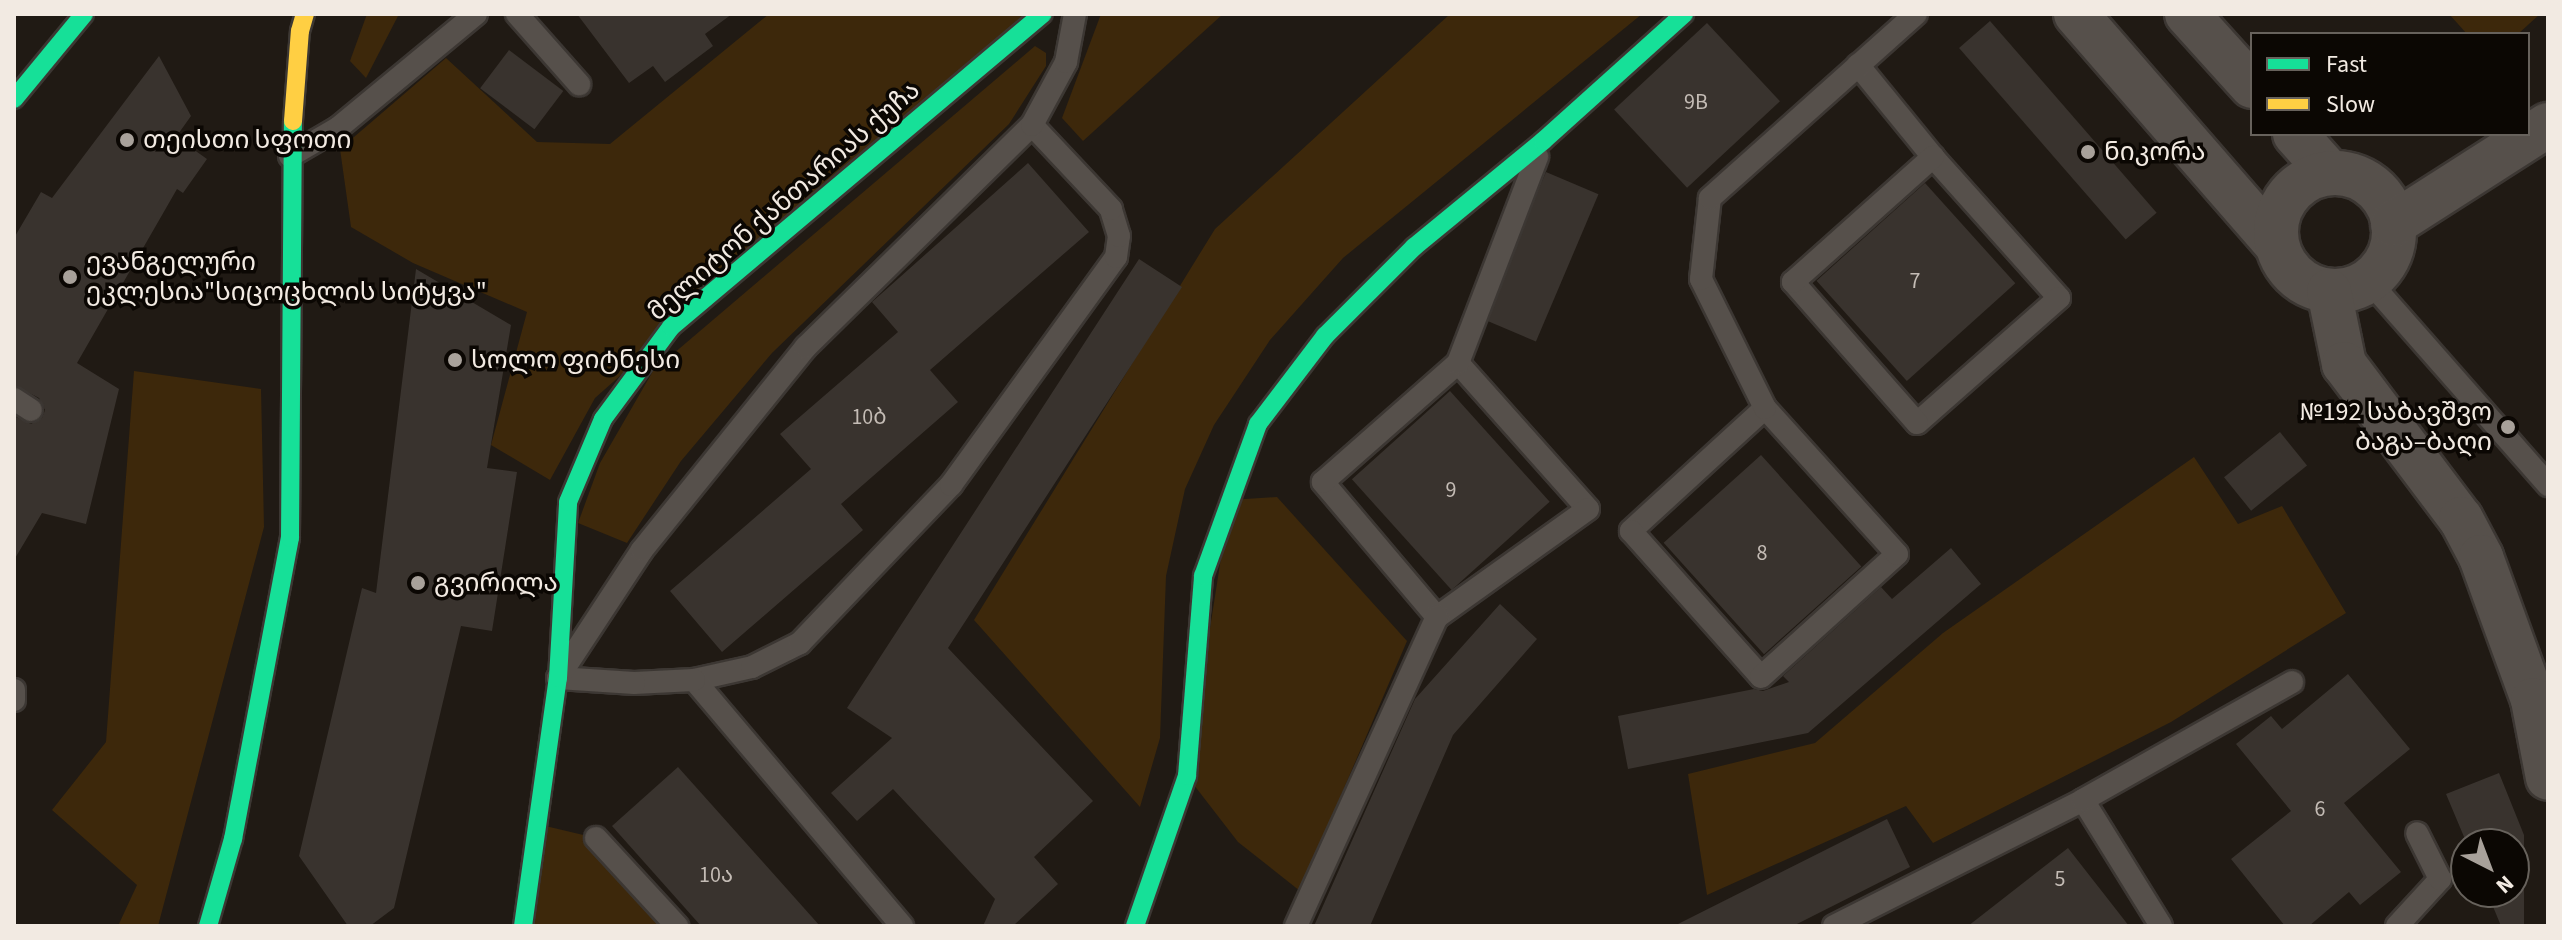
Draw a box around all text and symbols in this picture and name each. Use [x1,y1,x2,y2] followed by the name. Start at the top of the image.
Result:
[2250,32,2530,136] legend
[2326,47,2367,82] text: Fast
[642,75,926,327] street label: მელიტონ ქანთარიას ქუჩა
[2326,87,2375,122] text: Slow
[1684,90,1708,116] house number: 9B
[143,124,351,156] place label: თეისთი სფოთი
[118,131,136,149] marker: თეისთი სფოთი
[2104,136,2205,168] place label: ნიკორა
[2079,143,2097,161] marker: ნიკორა
[86,246,487,308] place label: ევანგელური ეკლესია"სიცოცხლის სიტყვა"
[61,268,79,286] marker: ევანგელური ეკლესია"სიცოცხლის სიტყვა"
[1910,269,1920,295] house number: 7
[471,344,680,376] place label: სოლო ფიტნესი
[446,351,464,369] marker: სოლო ფიტნესი
[2299,396,2492,458] place label: №192 საბავშვო ბაგა–ბაღი
[851,405,887,431] house number: 10ბ
[2499,418,2517,436] marker: №192 საბავშვო ბაგა–ბაღი
[1446,478,1456,504] house number: 9
[1757,541,1767,567] house number: 8
[434,567,558,599] place label: გვირილა
[409,574,427,592] marker: გვირილა
[2315,797,2325,823] house number: 6
[2450,828,2530,908] north arrow
[699,863,733,889] house number: 10ა
[2055,867,2065,893] house number: 5
[2489,868,2521,901] text: N

